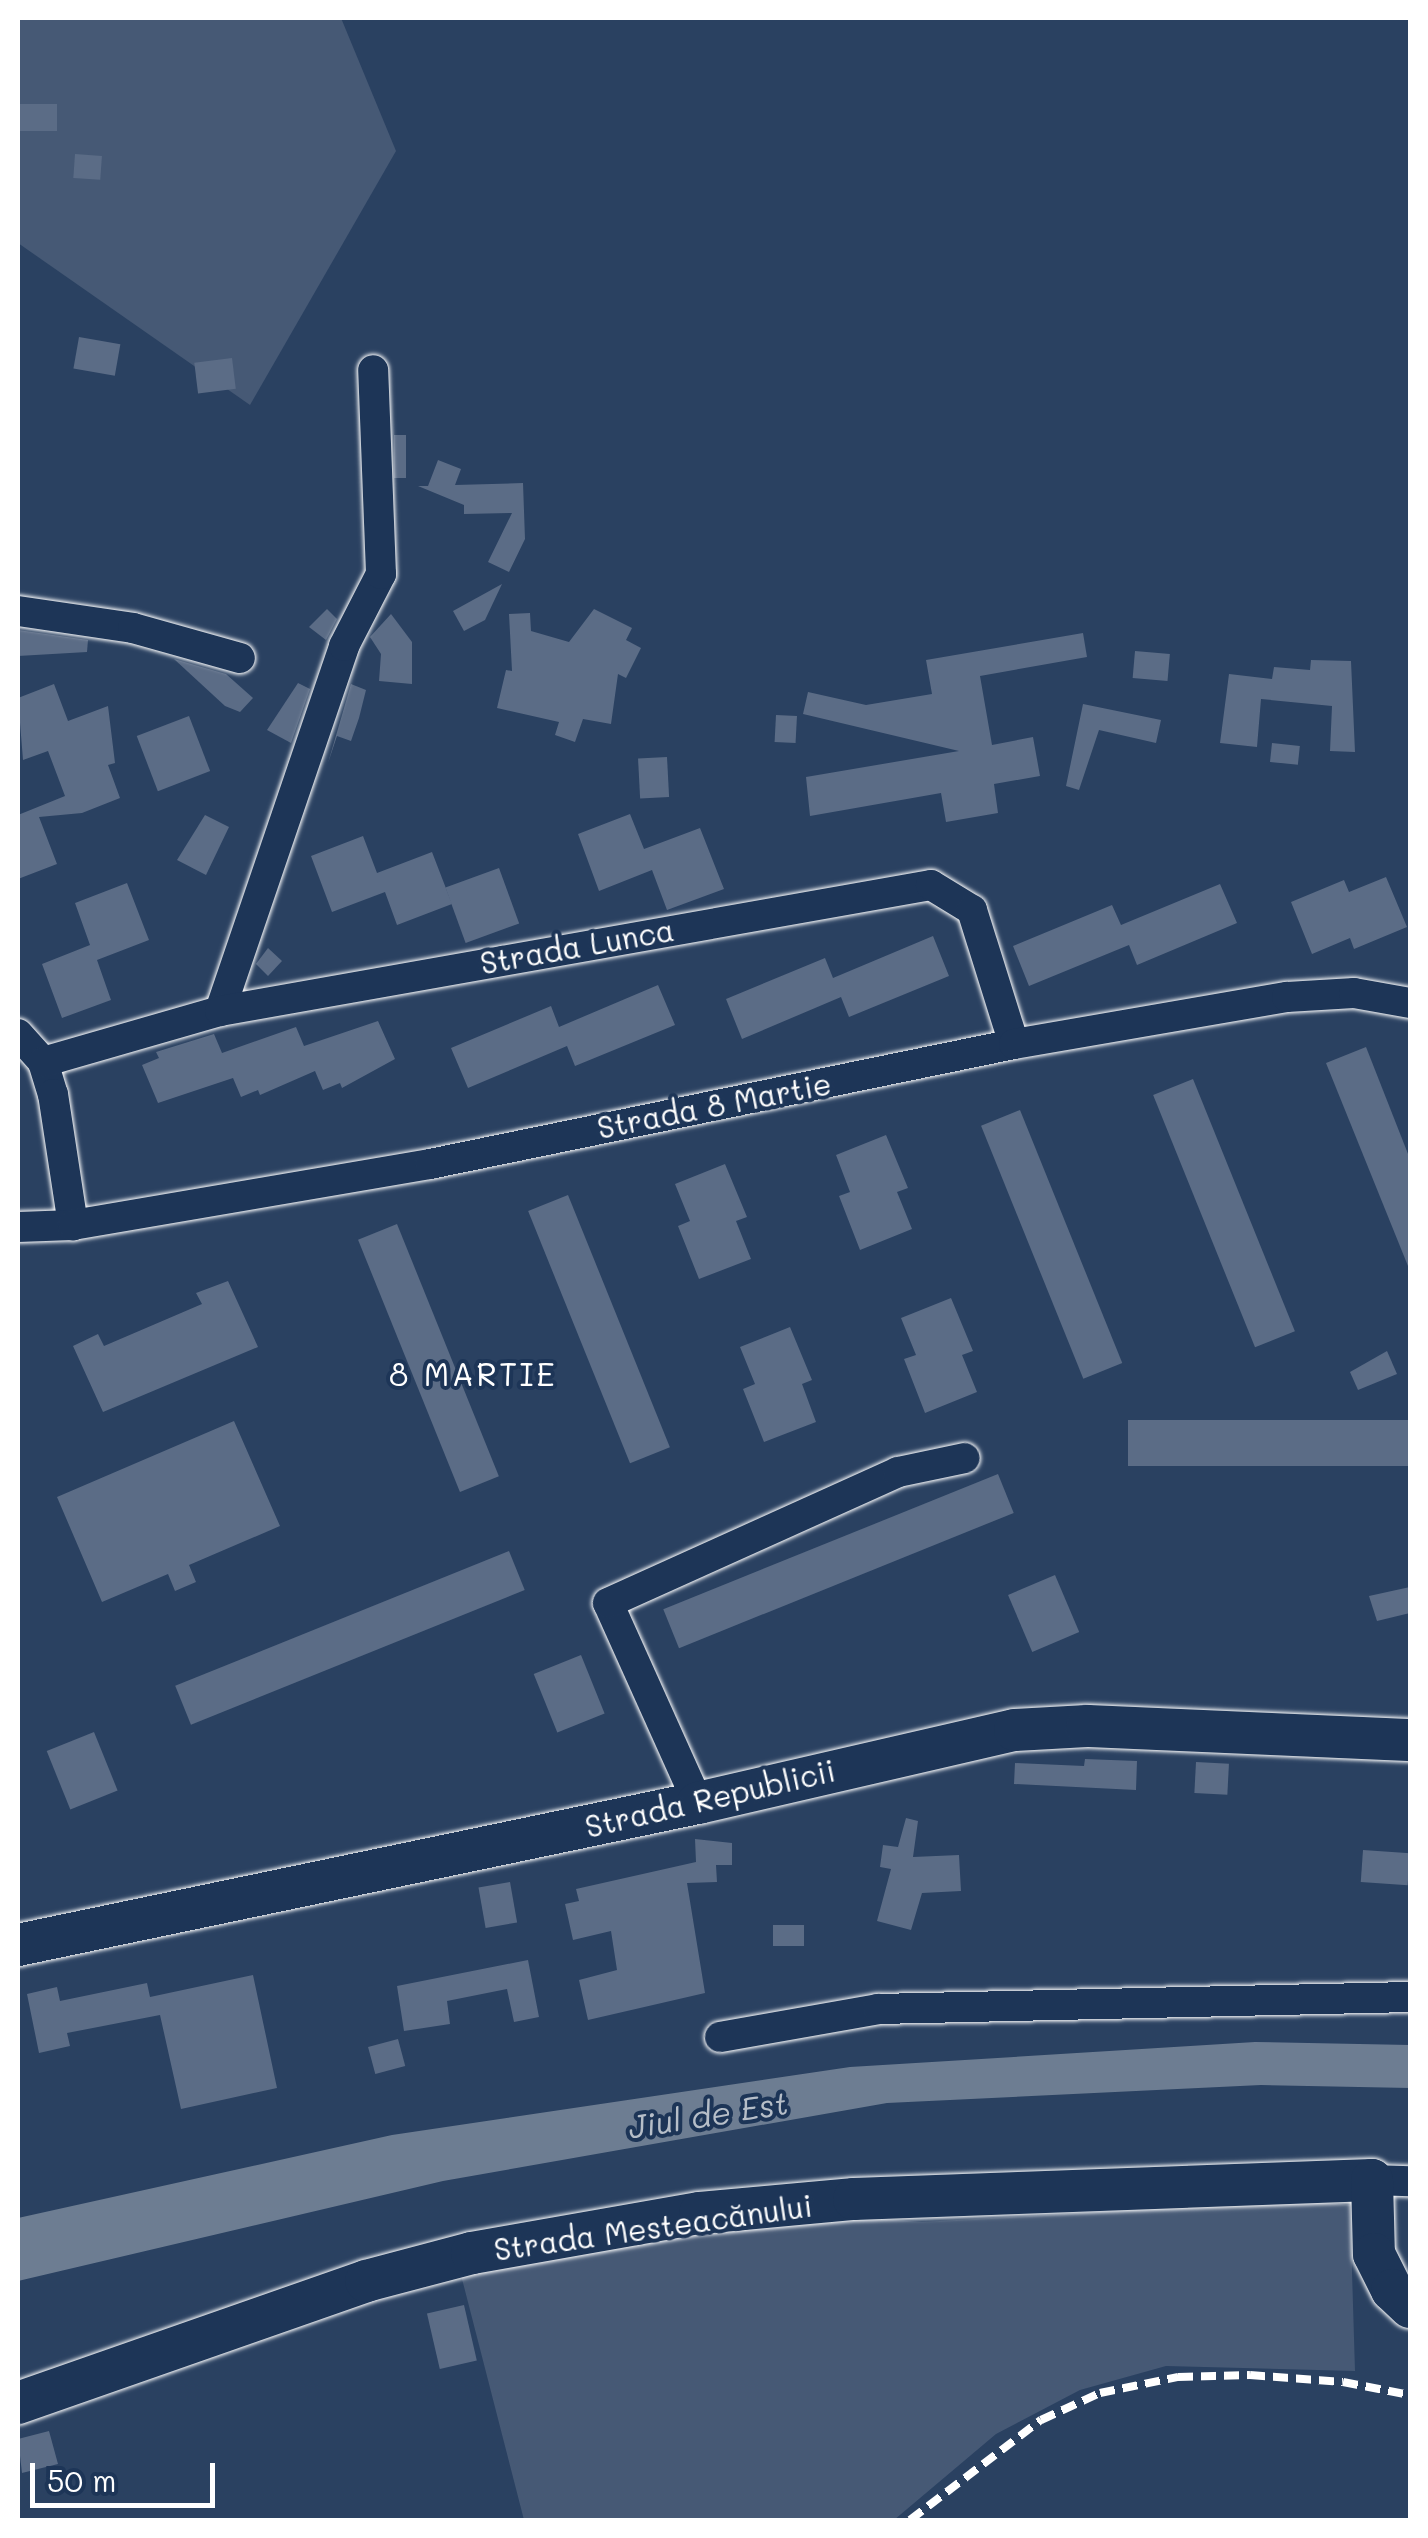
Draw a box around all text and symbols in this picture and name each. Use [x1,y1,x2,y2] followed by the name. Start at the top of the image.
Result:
[477,911,677,981] street label: Strada Lunca
[594,1065,834,1145] street label: Strada 8 Martie
[389,1354,557,1392] district label: 8 MARTIE
[581,1752,839,1844] street label: Strada Republicii
[625,2082,791,2146] water label: Jiul de Est
[491,2187,815,2267] street label: Strada Mesteacănului
[35,2443,220,2505] scale bar
[47,2460,117,2500] text: 50 m

